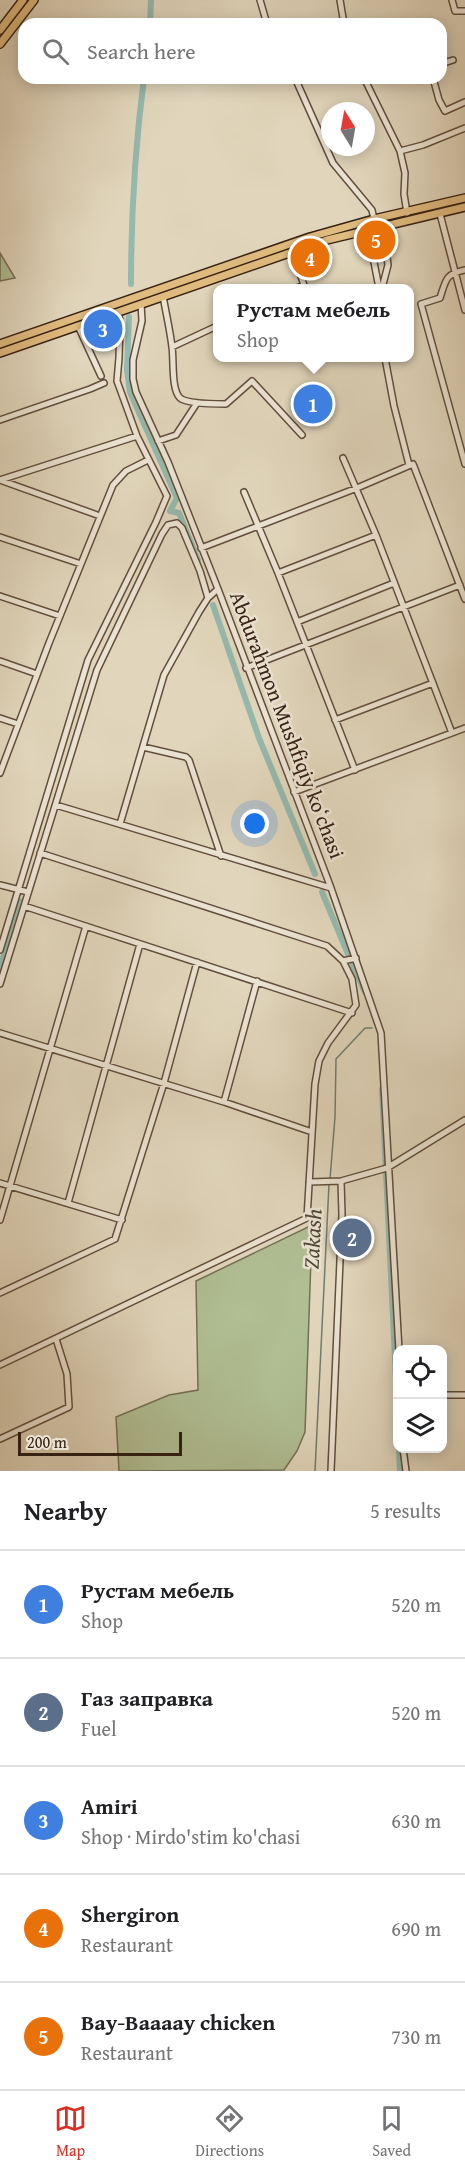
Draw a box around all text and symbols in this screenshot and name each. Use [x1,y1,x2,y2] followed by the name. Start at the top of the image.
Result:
[18,18,447,84] search box
[39,35,72,68] icon: search
[87,35,196,67] text: Search here
[321,102,375,156] north arrow
[356,218,395,262] pin: 5
[290,236,330,280] pin: 4
[213,284,414,362] popup
[237,293,390,325] text: Рустам мебель
[84,306,122,352] pin: 3
[237,325,279,354] text: Shop
[294,382,332,426] pin: 1
[222,586,353,863] street label: Abdurahmon Mushfiqiy koʻchasi
[240,809,269,838] your location
[294,1208,330,1270] water label: Zakash
[332,1216,372,1260] pin: 2
[393,1345,447,1453] map controls
[393,1345,447,1399] button: locate
[393,1399,447,1453] button: layers
[18,1429,182,1456] scale bar
[27,1430,67,1454] text: 200 m
[24,1491,107,1530] text: Nearby
[370,1496,441,1525] text: 5 results
[81,1574,234,1606] text: Рустам мебель
[38,1590,49,1619] text: 1
[391,1590,441,1619] text: 520 m
[81,1606,123,1635] text: Shop
[81,1682,213,1714] text: Газ заправка
[38,1698,49,1727] text: 2
[391,1698,441,1727] text: 520 m
[81,1714,117,1743] text: Fuel
[81,1790,138,1822] text: Amiri
[38,1806,49,1835] text: 3
[391,1806,441,1835] text: 630 m
[81,1822,300,1851] text: Shop · Mirdo'stim ko'chasi
[81,1898,179,1930] text: Shergiron
[38,1914,49,1943] text: 4
[391,1914,441,1943] text: 690 m
[81,1930,173,1959] text: Restaurant
[81,2006,275,2038] text: Bay-Baaaay chicken
[38,2022,49,2051] text: 5
[391,2022,441,2051] text: 730 m
[81,2038,173,2067] text: Restaurant
[54,2102,87,2162] tab: Map
[195,2102,264,2162] tab: Directions
[372,2102,411,2162] tab: Saved

